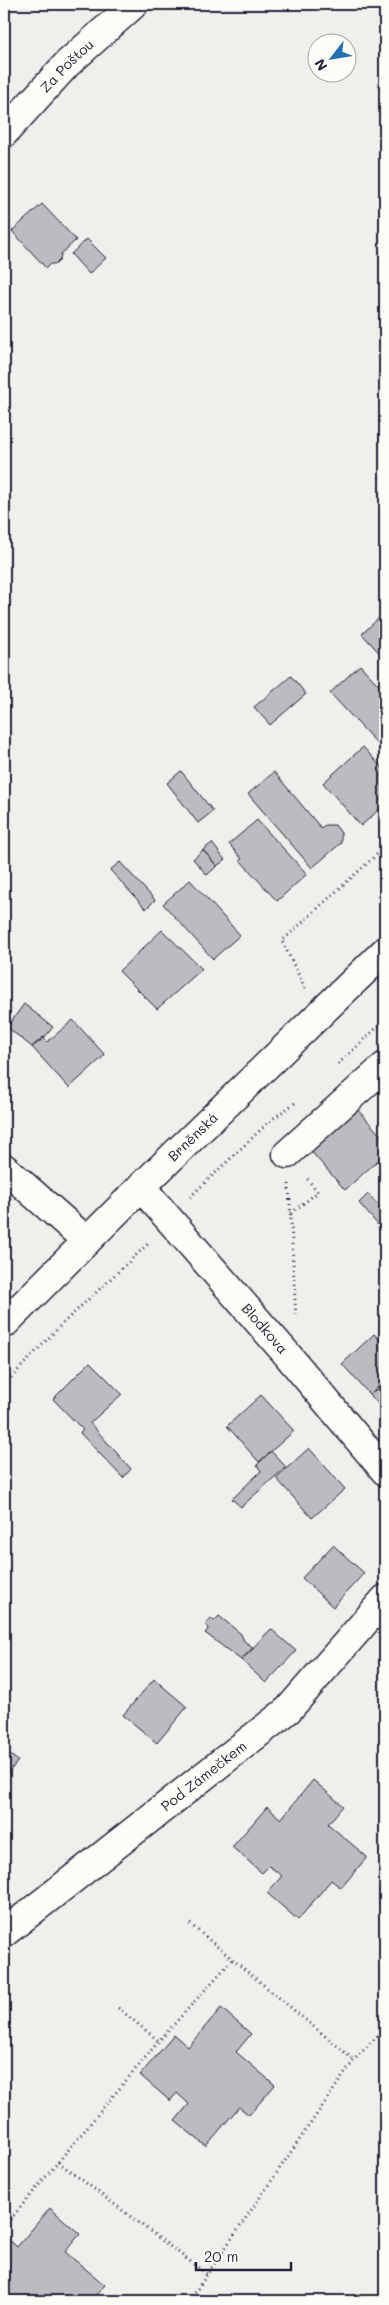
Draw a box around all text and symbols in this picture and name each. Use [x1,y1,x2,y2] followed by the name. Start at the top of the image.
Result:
[306,32,356,82] north arrow
[36,35,97,96] street label: Za Poštou
[310,55,331,74] text: N
[163,1108,222,1165] street label: Brněnská
[238,1299,292,1358] street label: Blodkova
[157,1736,250,1815] street label: Pod Zámečkem
[196,2240,292,2272] scale bar
[204,2246,238,2266] text: 20 m

